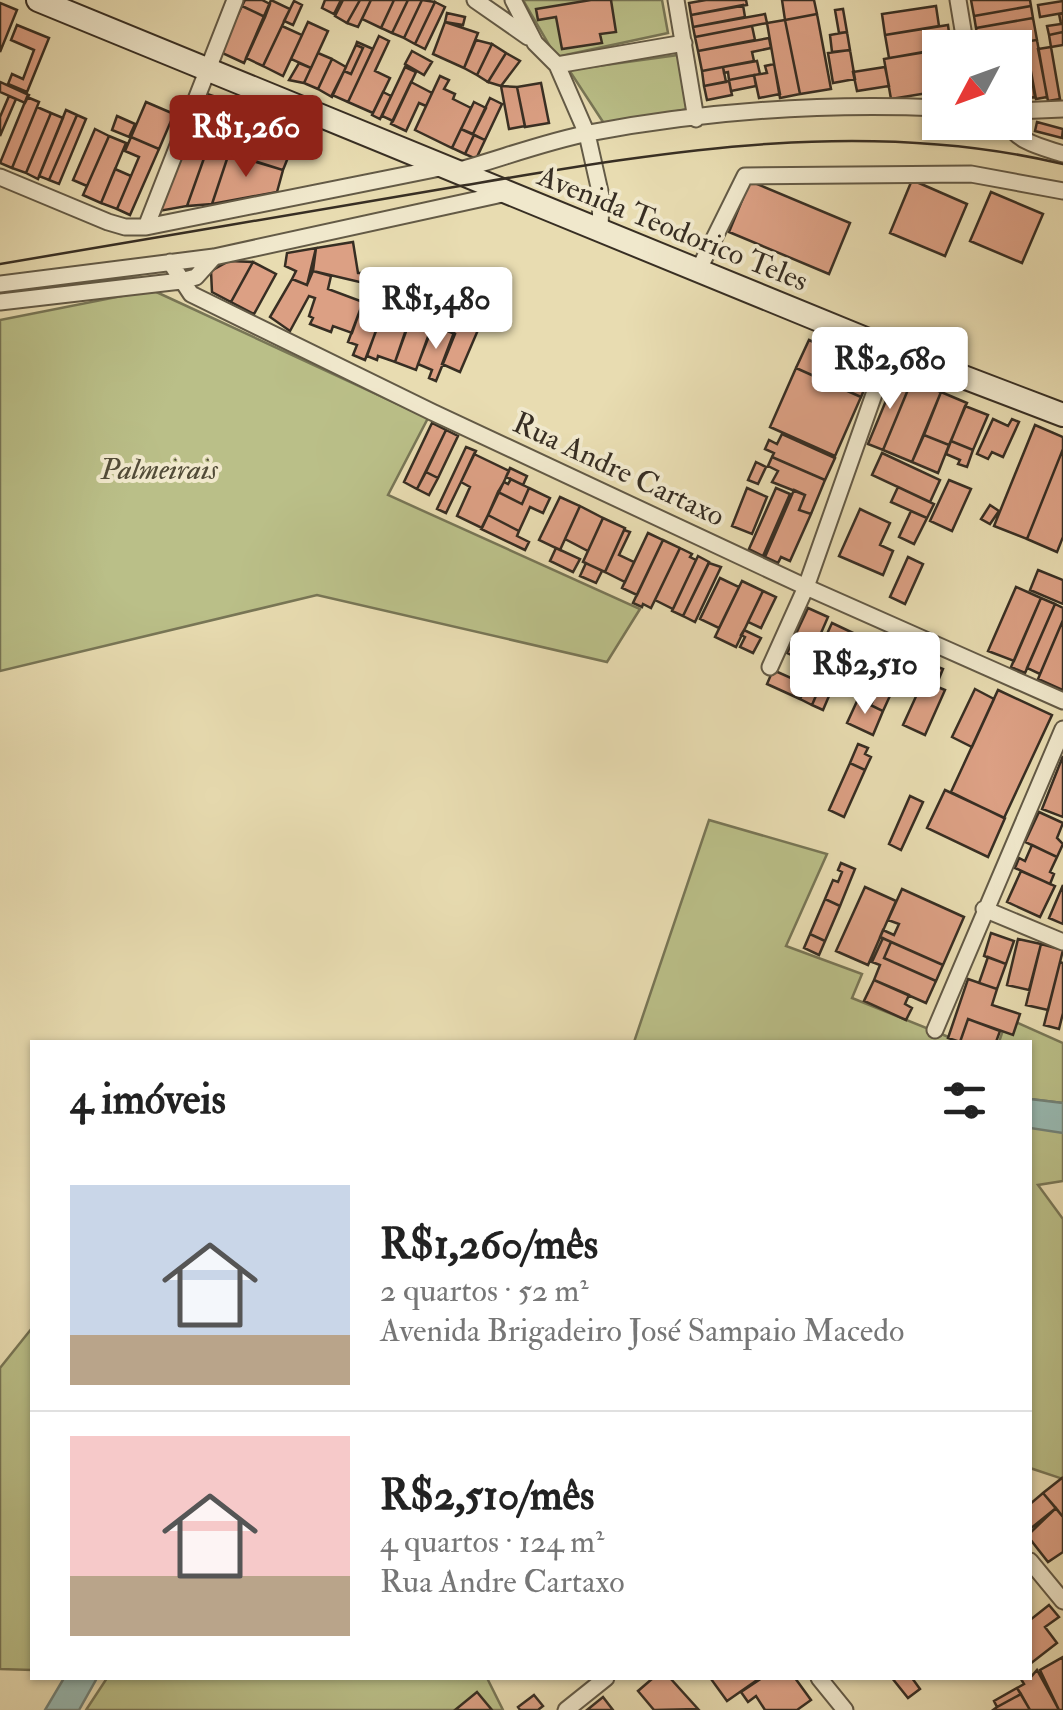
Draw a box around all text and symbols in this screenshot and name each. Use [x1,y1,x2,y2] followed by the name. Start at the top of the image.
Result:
[922,30,1032,140] north arrow
[922,30,1032,140] map controls
[154,95,338,180] pin: R$1,260
[192,107,300,147] text: R$1,260
[531,157,813,300] street label: Avenida Teodorico Teles
[344,267,528,352] pin: R$1,480
[381,279,491,319] text: R$1,480
[798,327,982,412] pin: R$2,680
[834,339,946,379] text: R$2,680
[507,404,731,535] street label: Rua Andre Cartaxo
[99,451,218,488] park label: Palmeirais
[773,632,957,717] pin: R$2,510
[812,644,918,684] text: R$2,510
[937,1073,992,1128] icon: filters
[70,1074,226,1126] text: 4 imóveis
[380,1219,598,1271] text: R$1,260/mês
[150,1225,270,1345] icon: home
[380,1271,588,1311] text: 2 quartos · 52 m²
[380,1311,904,1351] text: Avenida Brigadeiro José Sampaio Macedo
[380,1470,594,1522] text: R$2,510/mês
[150,1476,270,1596] icon: home
[380,1522,604,1562] text: 4 quartos · 124 m²
[380,1562,625,1602] text: Rua Andre Cartaxo

